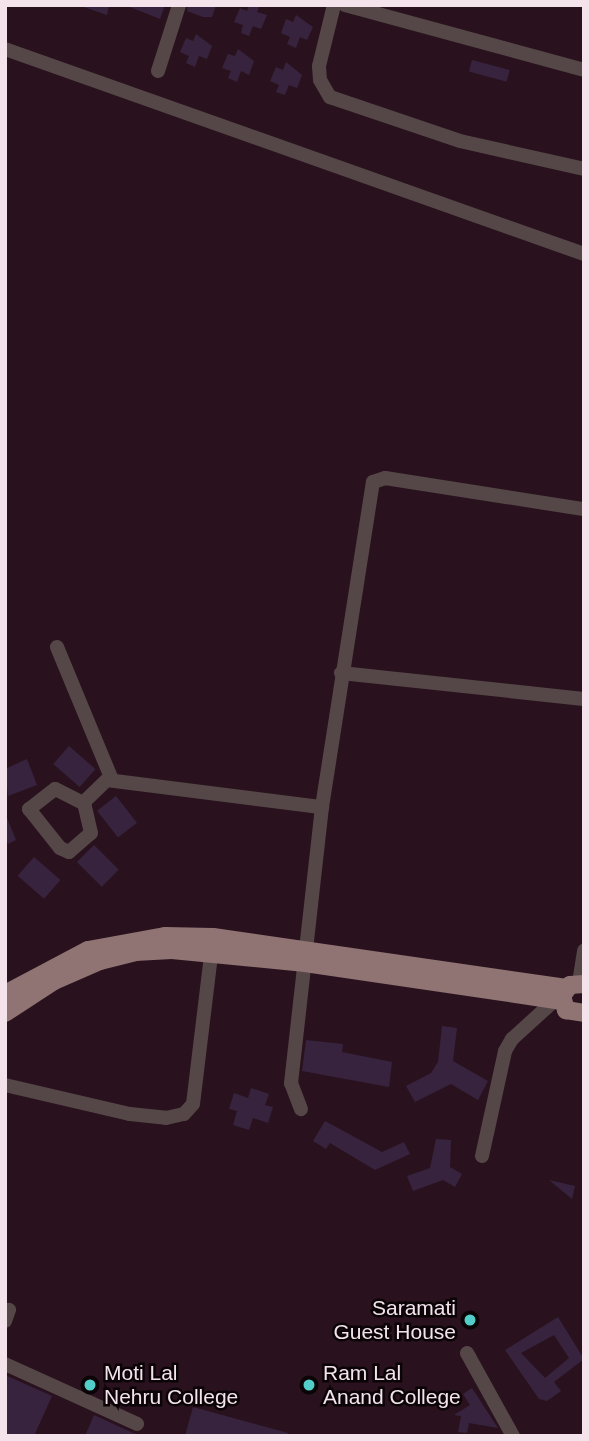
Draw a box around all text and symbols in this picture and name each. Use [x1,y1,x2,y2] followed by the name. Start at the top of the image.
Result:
[333,1295,456,1345] place label: Saramati Guest House
[462,1312,478,1328] marker: Saramati Guest House
[104,1360,238,1410] place label: Moti Lal Nehru College
[323,1360,461,1410] place label: Ram Lal Anand College
[82,1377,98,1393] marker: Moti Lal Nehru College
[301,1377,317,1393] marker: Ram Lal Anand College

